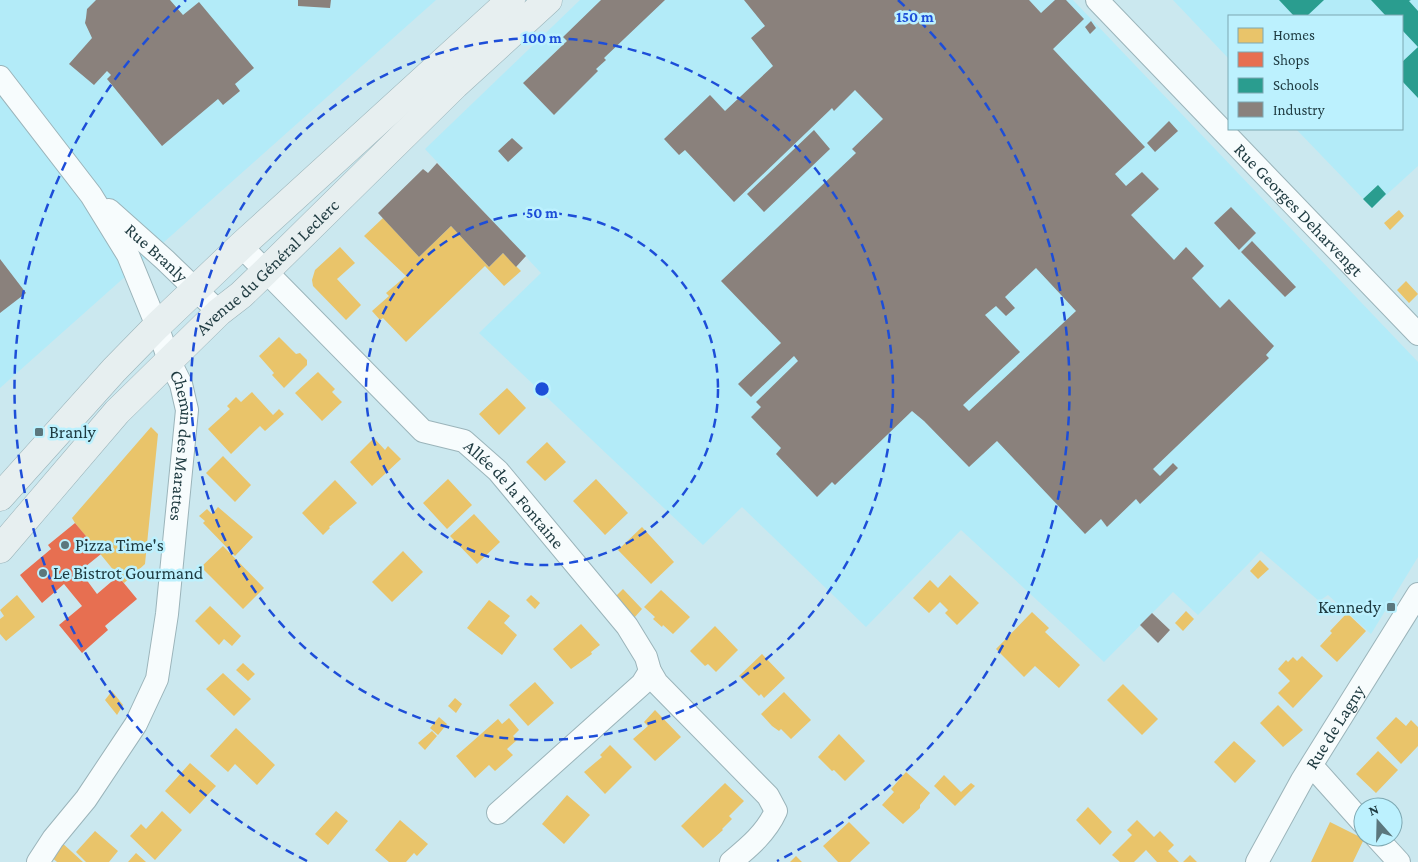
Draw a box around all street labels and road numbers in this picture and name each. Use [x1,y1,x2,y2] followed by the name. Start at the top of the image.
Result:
[1230,139,1368,281] street label: Rue Georges Deharvengt
[192,195,343,339] street label: Avenue du Général Leclerc
[121,219,192,287] street label: Rue Branly
[166,367,197,522] street label: Chemin des Marattes
[460,436,568,553] street label: Allée de la Fontaine
[1301,681,1369,773] street label: Rue de Lagny

